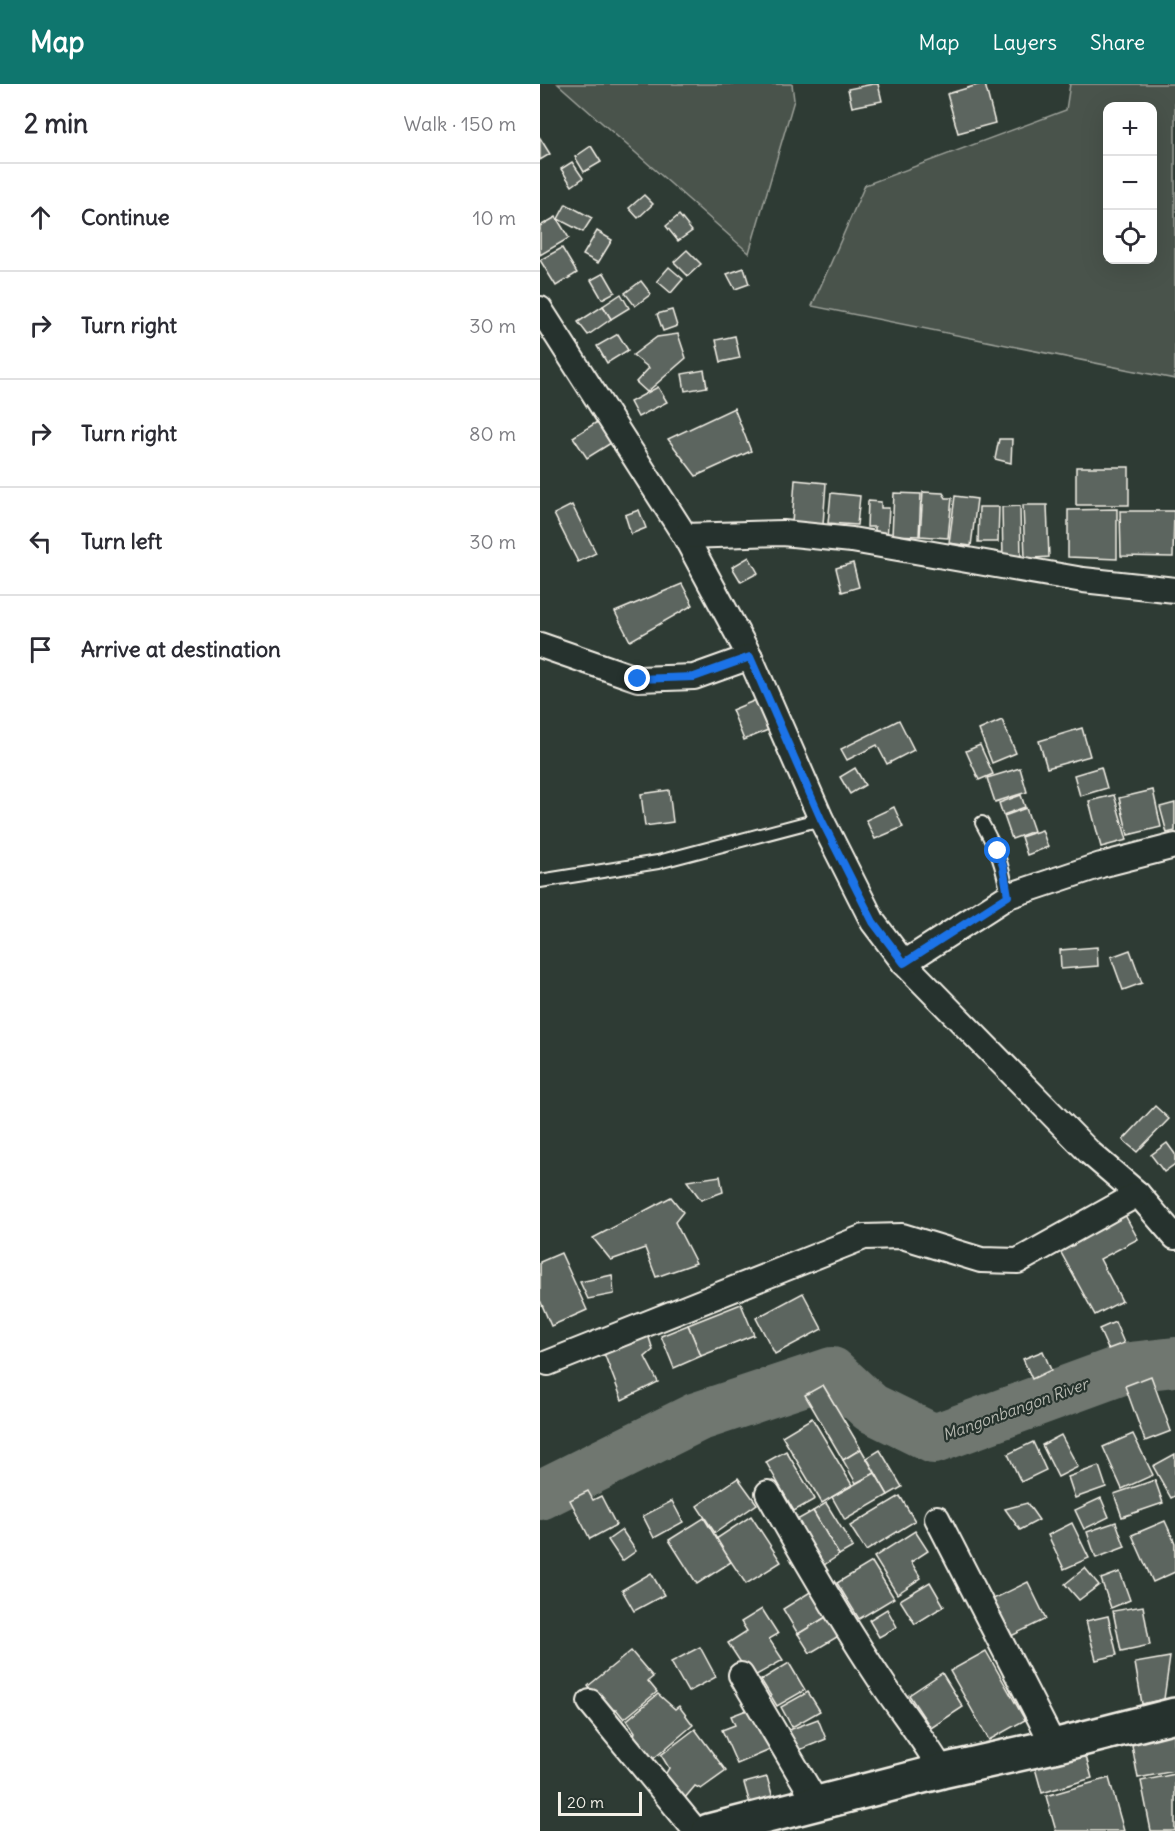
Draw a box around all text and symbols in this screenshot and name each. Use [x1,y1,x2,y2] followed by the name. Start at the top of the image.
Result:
[30,24,84,60] text: Map
[919,29,959,56] text: Map
[992,29,1057,56] text: Layers
[1090,29,1145,56] text: Share
[1103,102,1157,264] map controls
[1103,102,1157,156] button: +
[24,107,88,140] text: 2 min
[404,111,516,136] text: Walk · 150 m
[1103,156,1157,210] button: −
[24,201,57,234] icon: ahead
[81,203,170,231] text: Continue
[473,205,516,230] text: 10 m
[1103,210,1157,264] button: locate
[24,309,57,342] icon: right
[81,311,177,339] text: Turn right
[469,313,516,338] text: 30 m
[24,417,57,450] icon: right
[81,419,177,447] text: Turn right
[469,421,516,446] text: 80 m
[24,525,57,558] icon: left
[81,527,162,555] text: Turn left
[469,529,516,554] text: 30 m
[24,633,57,666] icon: arrive
[81,635,281,663] text: Arrive at destination
[624,665,650,691] route end
[984,837,1010,863] route start
[940,1373,1093,1445] water label: Mangonbangon River
[558,1789,642,1816] scale bar
[567,1792,604,1812] text: 20 m

